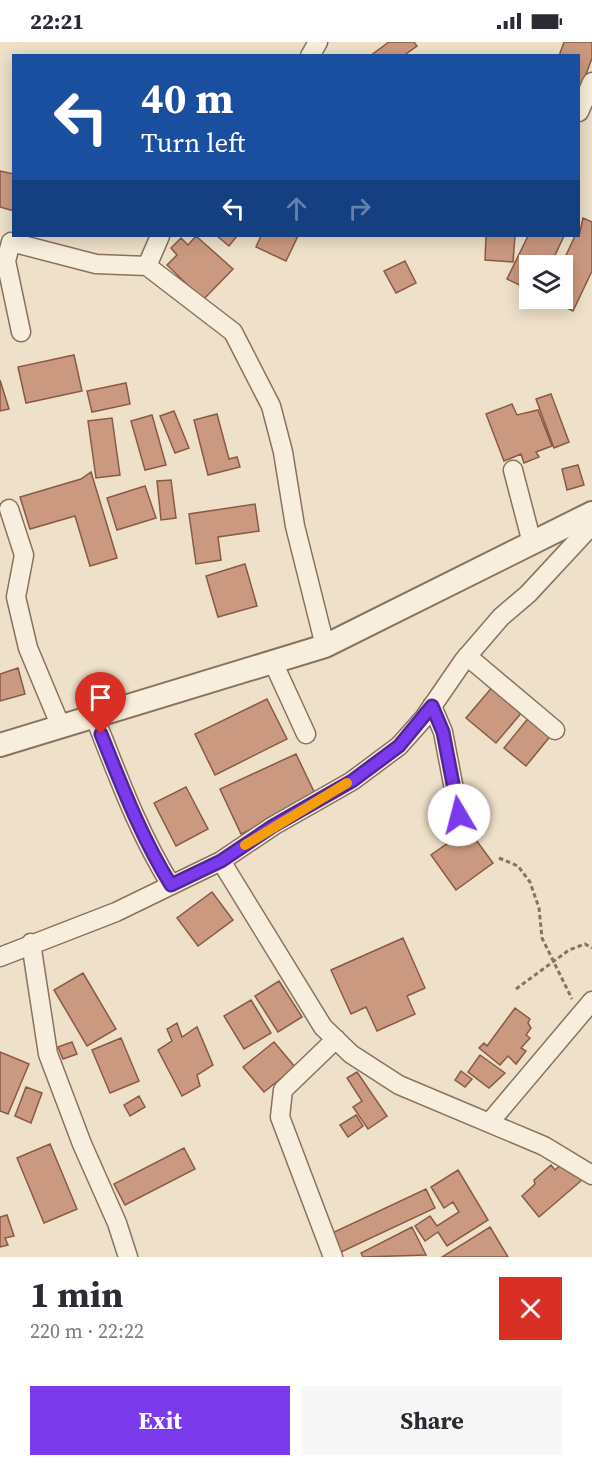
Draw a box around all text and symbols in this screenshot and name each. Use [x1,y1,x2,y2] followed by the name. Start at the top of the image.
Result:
[30,6,84,36] text: 22:21
[141,69,234,127] text: 40 m
[42,78,120,156] icon: left
[141,124,245,161] text: Turn left
[217,192,250,225] icon: left
[280,192,313,225] icon: ahead
[343,192,376,225] icon: right
[519,255,573,309] map controls
[519,255,573,309] button: layers
[75,672,126,734] pin
[84,681,117,714] icon: arrive
[427,783,491,847] position arrow
[30,1270,123,1319] text: 1 min
[499,1277,562,1340] button: close
[30,1317,144,1345] text: 220 m · 22:22
[30,1386,290,1455] button: Exit
[302,1386,562,1455] button: Share

